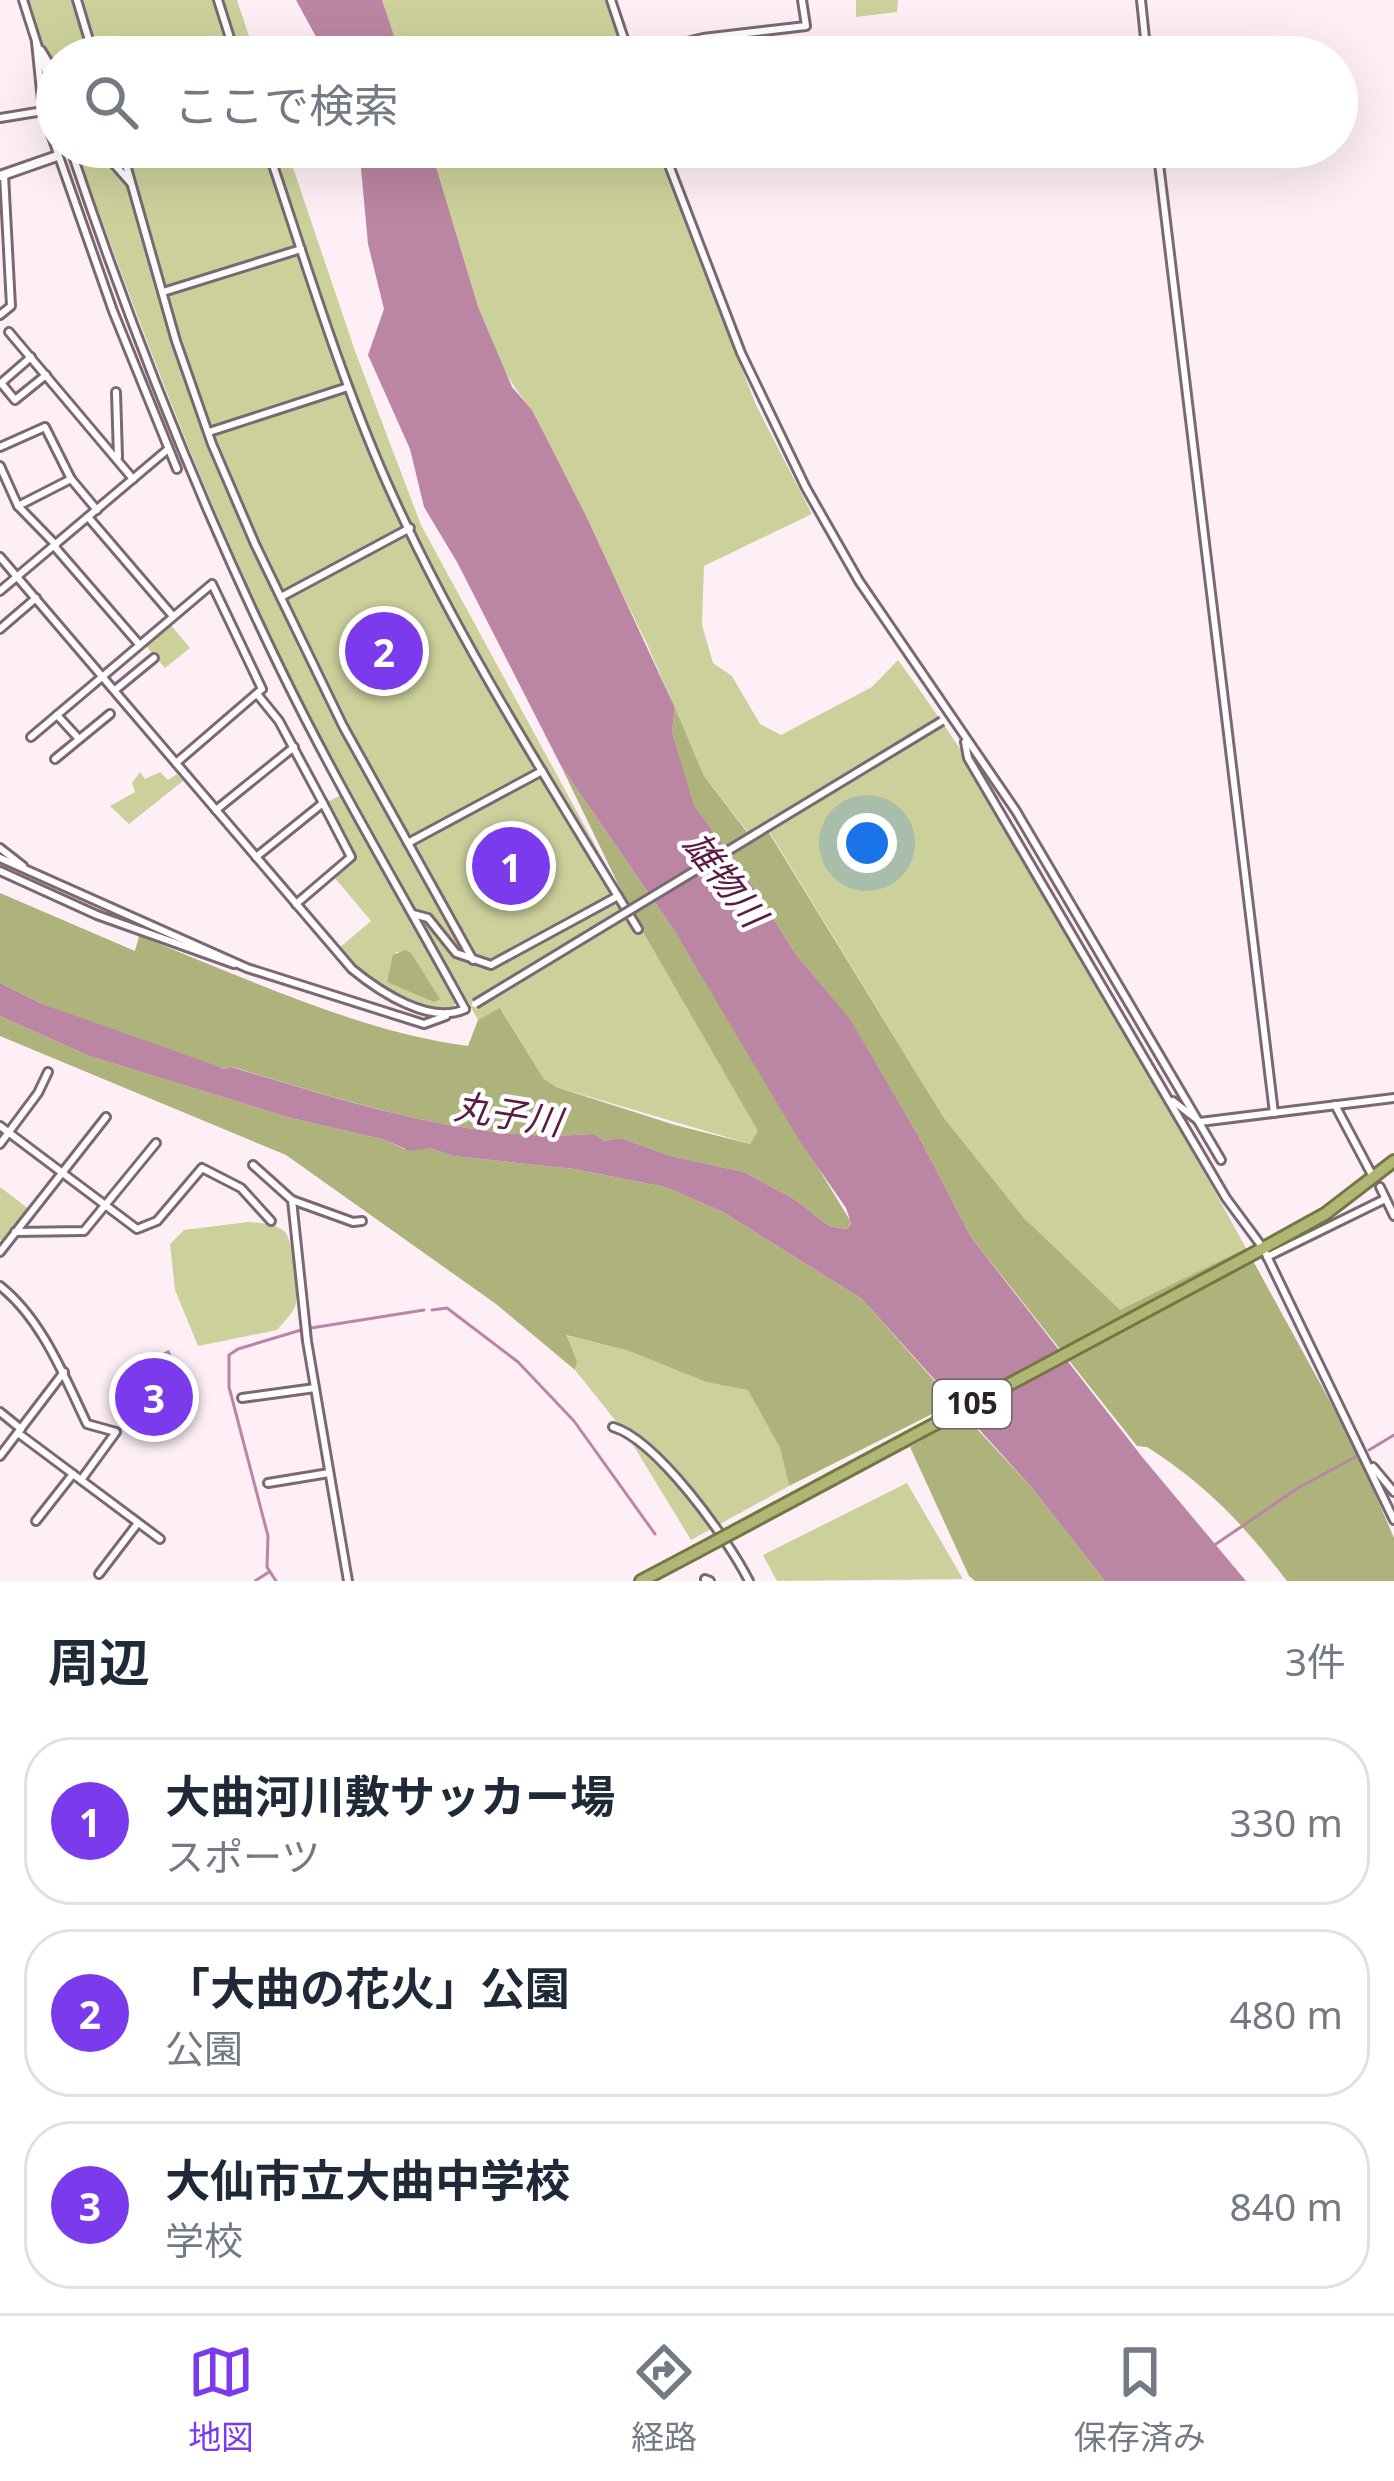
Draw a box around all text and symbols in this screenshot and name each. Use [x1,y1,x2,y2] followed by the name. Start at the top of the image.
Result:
[36,36,1358,168] search box
[78,69,144,135] icon: search
[174,74,399,135] text: ここで検索
[345,606,423,696] pin: 2
[837,813,897,873] your location
[472,821,550,911] pin: 1
[673,821,780,939] water label: 雄物川
[451,1081,569,1147] water label: 丸子川
[115,1352,193,1442] pin: 3
[933,1380,1011,1428] road number: 105
[48,1626,150,1696] text: 周辺
[1285,1634,1346,1687] text: 3件
[165,1765,615,1826] text: 大曲河川敷サッカー場
[79,1795,101,1848] text: 1
[1229,1795,1343,1848] text: 330 m
[165,1829,320,1882] text: スポーツ
[165,1957,570,2018] text: 「大曲の花火」公園
[79,1987,101,2040] text: 2
[1229,1987,1343,2040] text: 480 m
[165,2021,243,2074] text: 公園
[165,2149,570,2210] text: 大仙市立大曲中学校
[79,2179,101,2232] text: 3
[1229,2179,1343,2232] text: 840 m
[165,2213,243,2266] text: 学校
[188,2339,254,2459] tab: 地図
[631,2339,697,2459] tab: 経路
[1074,2339,1206,2459] tab: 保存済み

